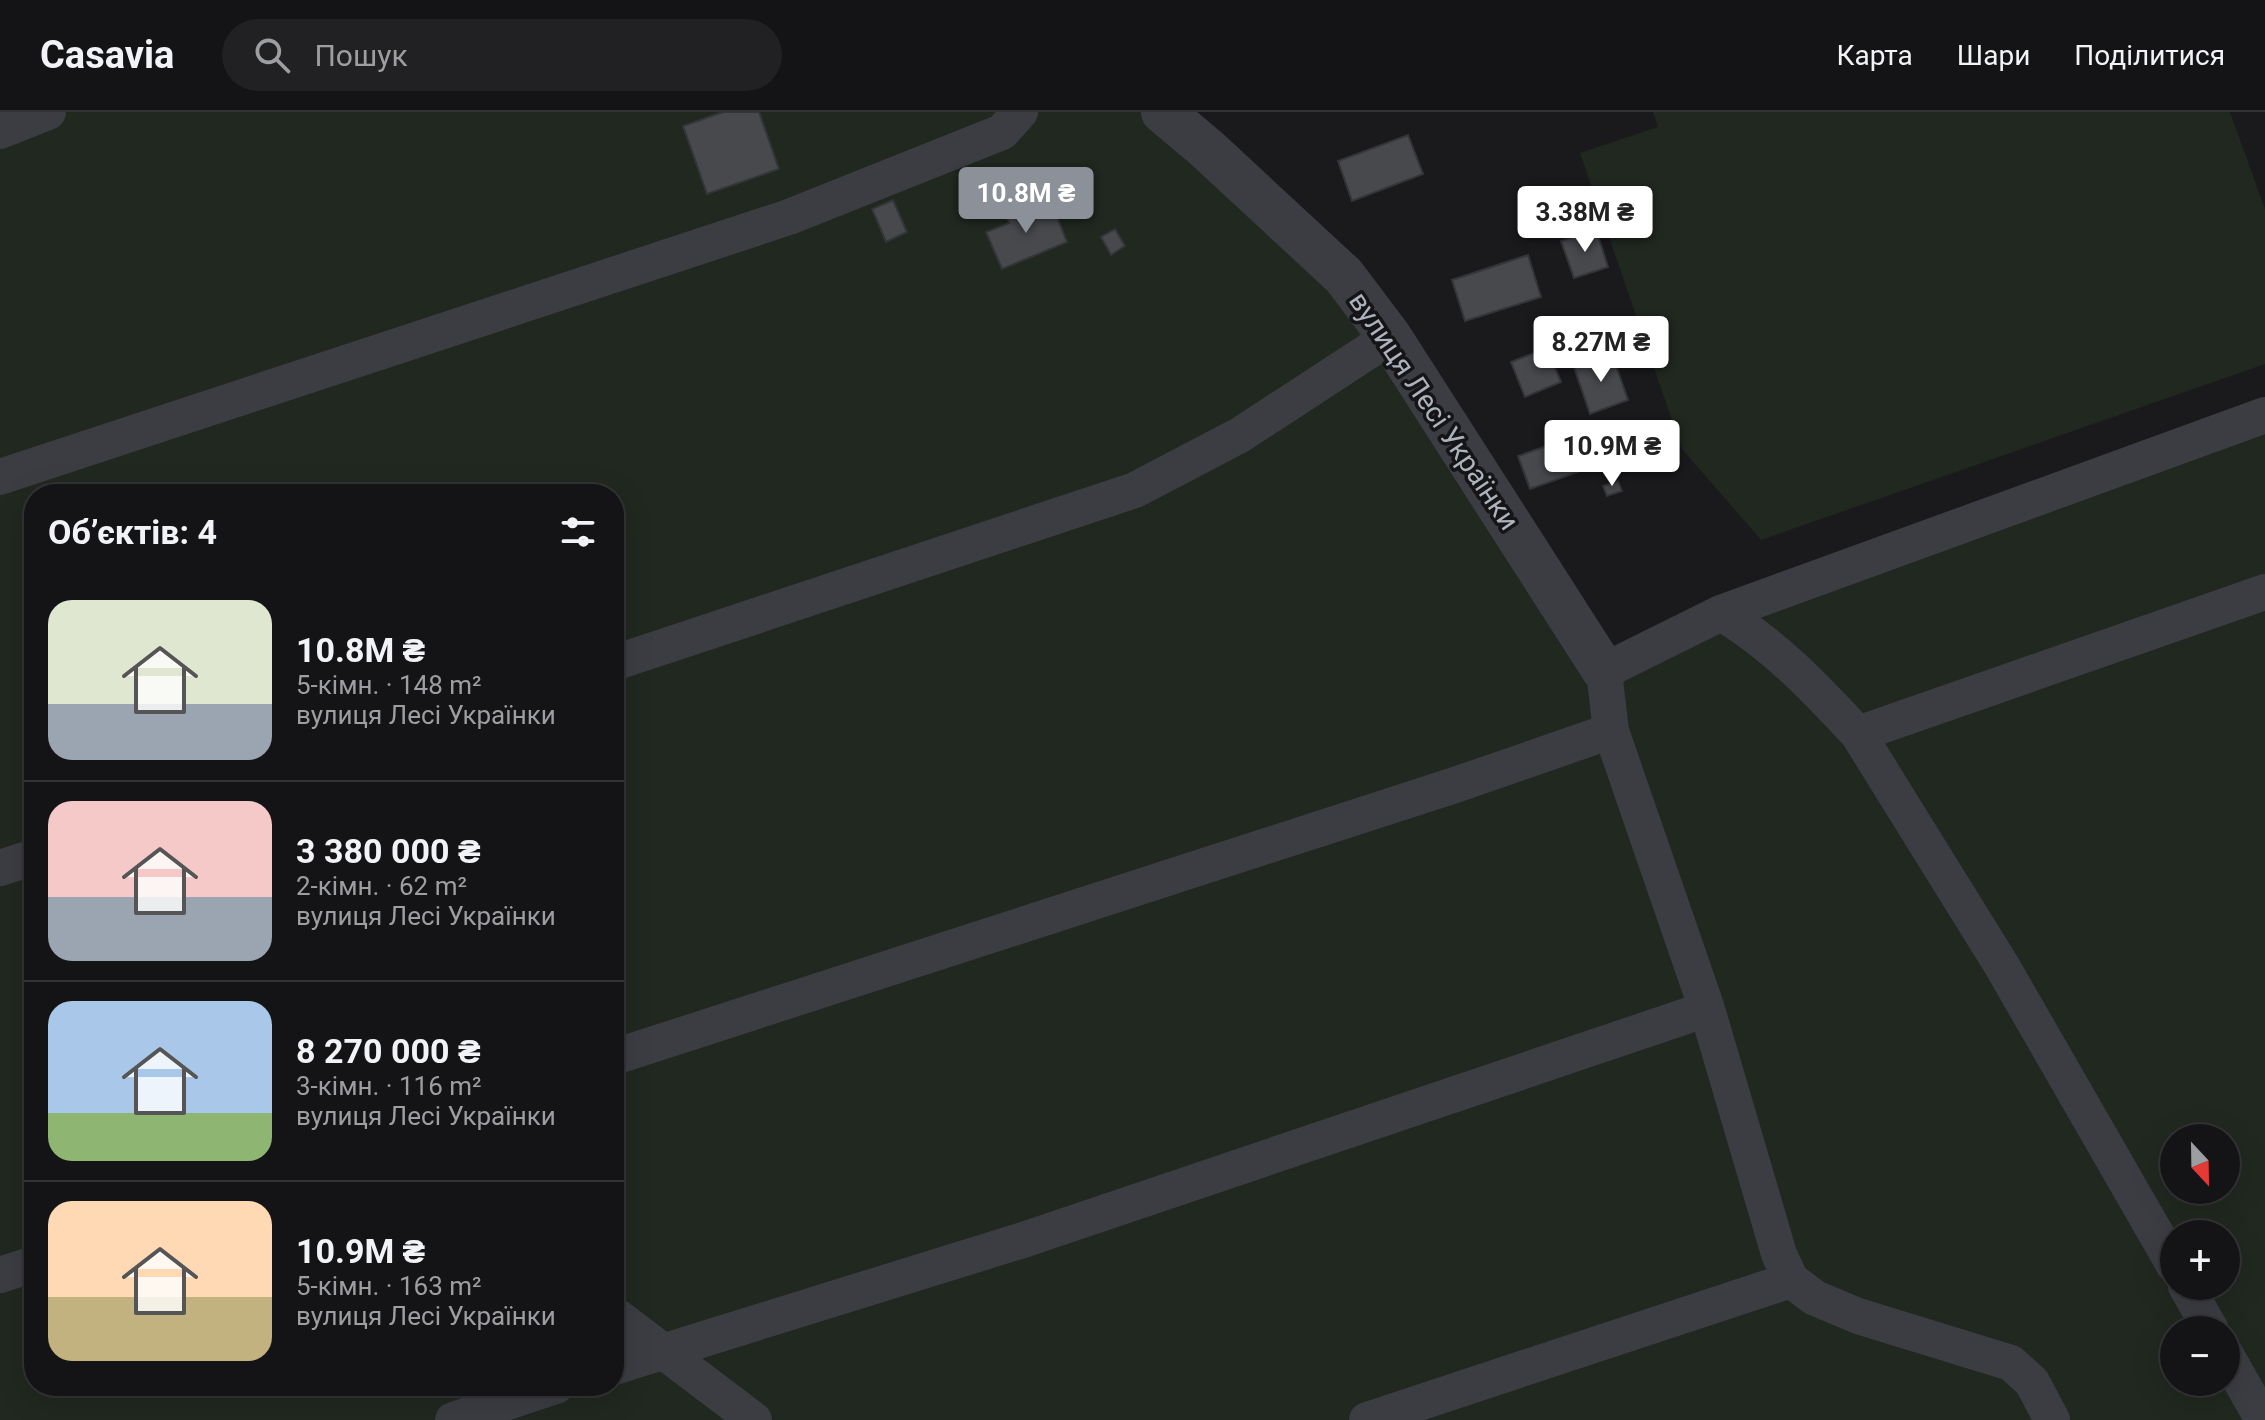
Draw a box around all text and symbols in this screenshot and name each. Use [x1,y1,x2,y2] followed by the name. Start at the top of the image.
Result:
[222,19,782,91] search box
[40,33,174,77] text: Casavia
[250,33,294,77] icon: search
[314,38,408,73] text: Пошук
[1837,39,1913,72] text: Карта
[1957,39,2030,72] text: Шари
[2074,39,2225,72] text: Поділитися
[952,167,1100,235] pin: 10.8M ₴
[977,178,1075,208] text: 10.8M ₴
[1511,186,1659,254] pin: 3.38M ₴
[1536,197,1634,227] text: 3.38M ₴
[1342,286,1526,536] street label: вулиця Лесі Українки
[1527,316,1675,384] pin: 8.27M ₴
[1552,327,1650,357] text: 8.27M ₴
[1538,420,1686,488] pin: 10.9M ₴
[1563,431,1661,461] text: 10.9M ₴
[556,510,600,554] icon: filters
[48,512,217,552] text: Об’єктів: 4
[296,630,425,670] text: 10.8M ₴
[112,632,208,728] icon: home
[296,670,482,700] text: 5-кімн. · 148 m²
[296,700,556,730] text: вулиця Лесі Українки
[296,831,481,871] text: 3 380 000 ₴
[112,833,208,929] icon: home
[296,871,467,901] text: 2-кімн. · 62 m²
[296,901,556,931] text: вулиця Лесі Українки
[296,1031,481,1071] text: 8 270 000 ₴
[112,1033,208,1129] icon: home
[296,1071,482,1101] text: 3-кімн. · 116 m²
[296,1101,556,1131] text: вулиця Лесі Українки
[2160,1124,2240,1204] north arrow
[2160,1124,2240,1396] map controls
[2160,1220,2240,1300] button: +
[296,1231,425,1271] text: 10.9M ₴
[112,1233,208,1329] icon: home
[296,1271,482,1301] text: 5-кімн. · 163 m²
[296,1301,556,1331] text: вулиця Лесі Українки
[2160,1316,2240,1396] button: −

